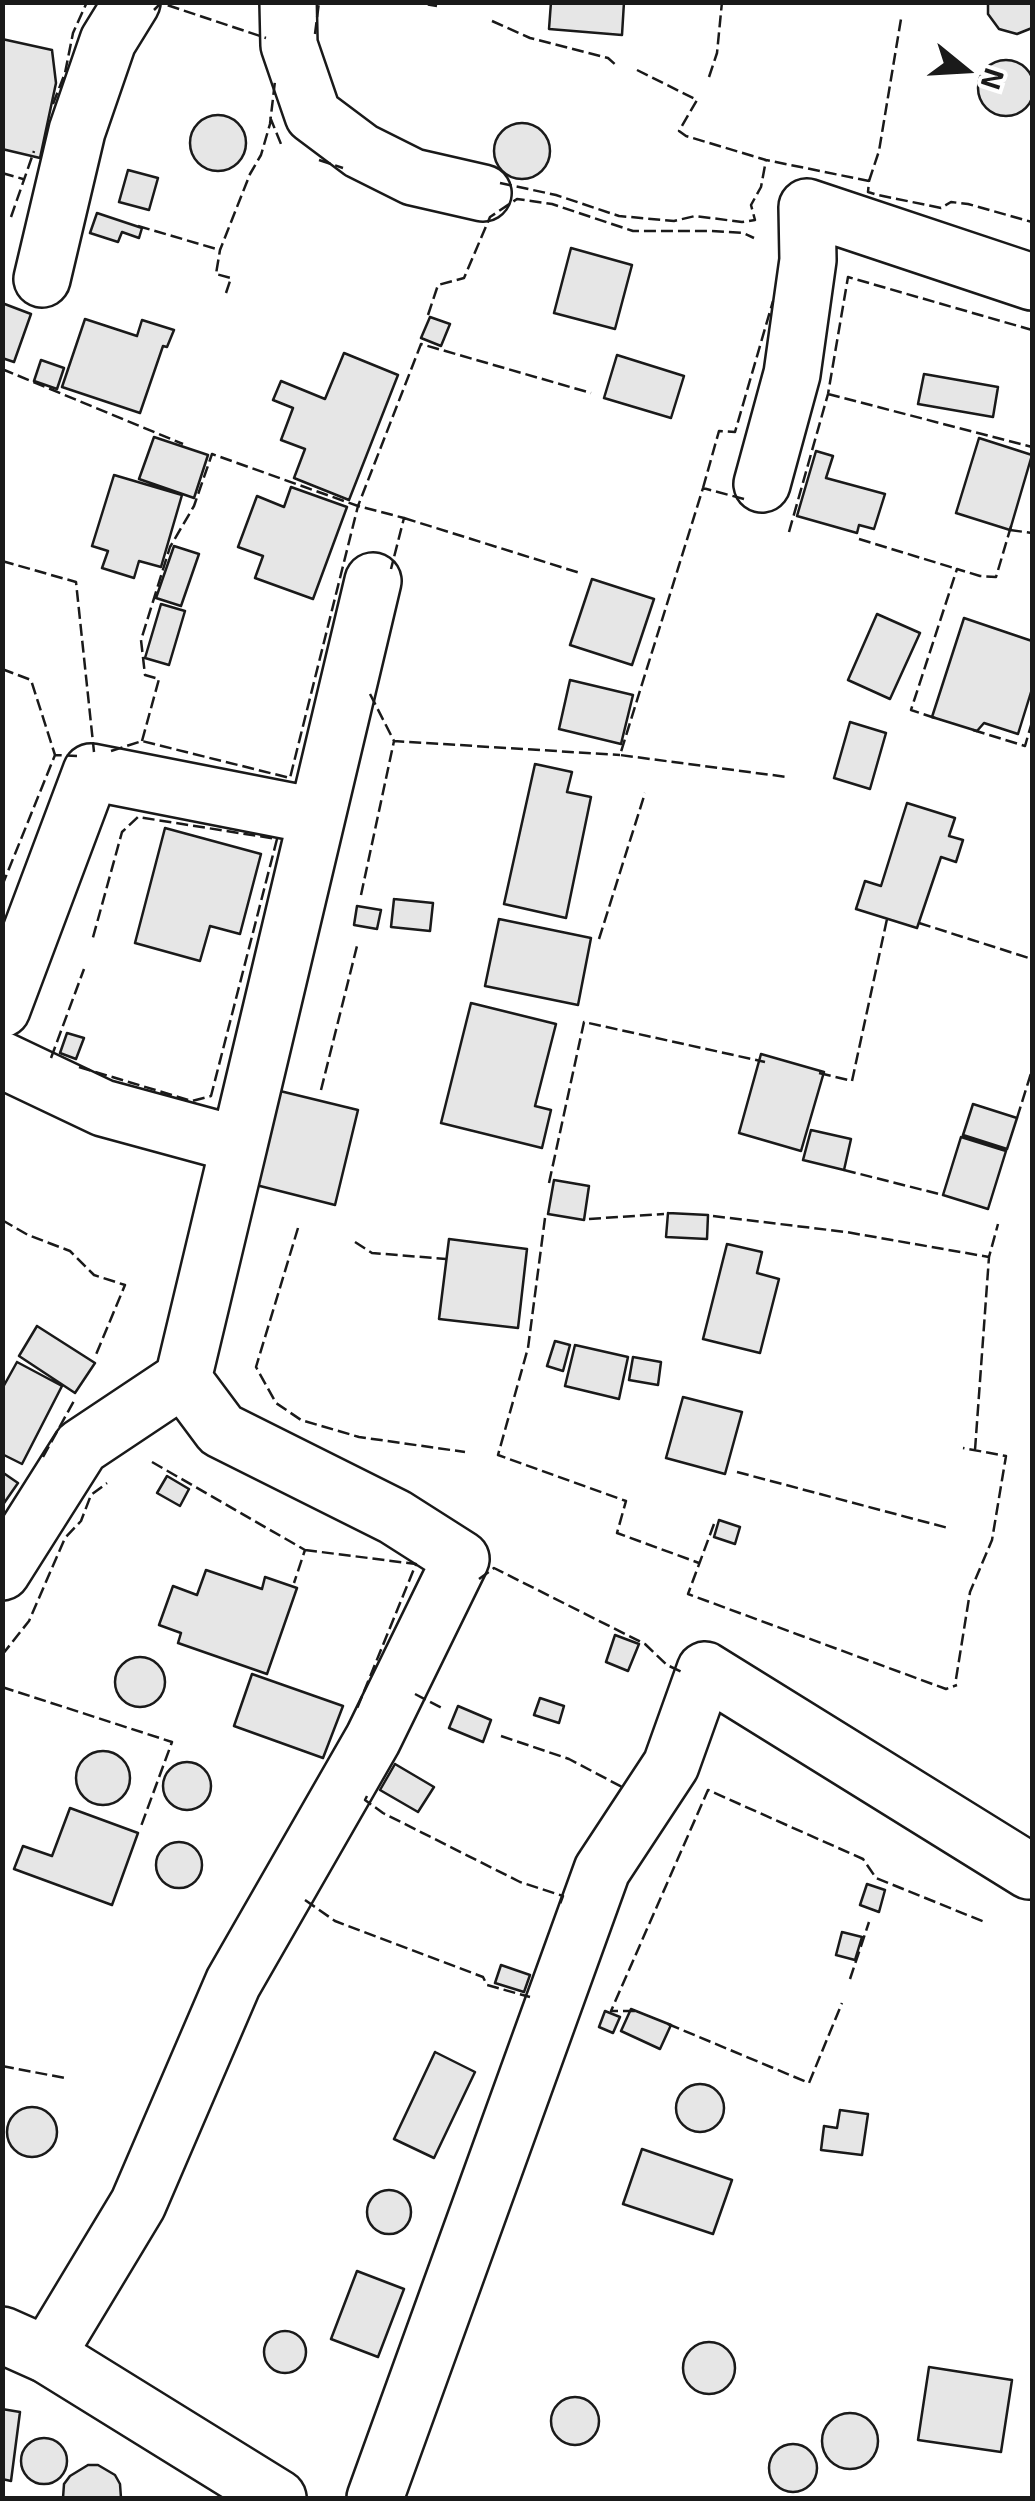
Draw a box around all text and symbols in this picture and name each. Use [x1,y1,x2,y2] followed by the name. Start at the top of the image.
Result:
[915,20,1015,120] north arrow
[974,64,1013,94] text: N

